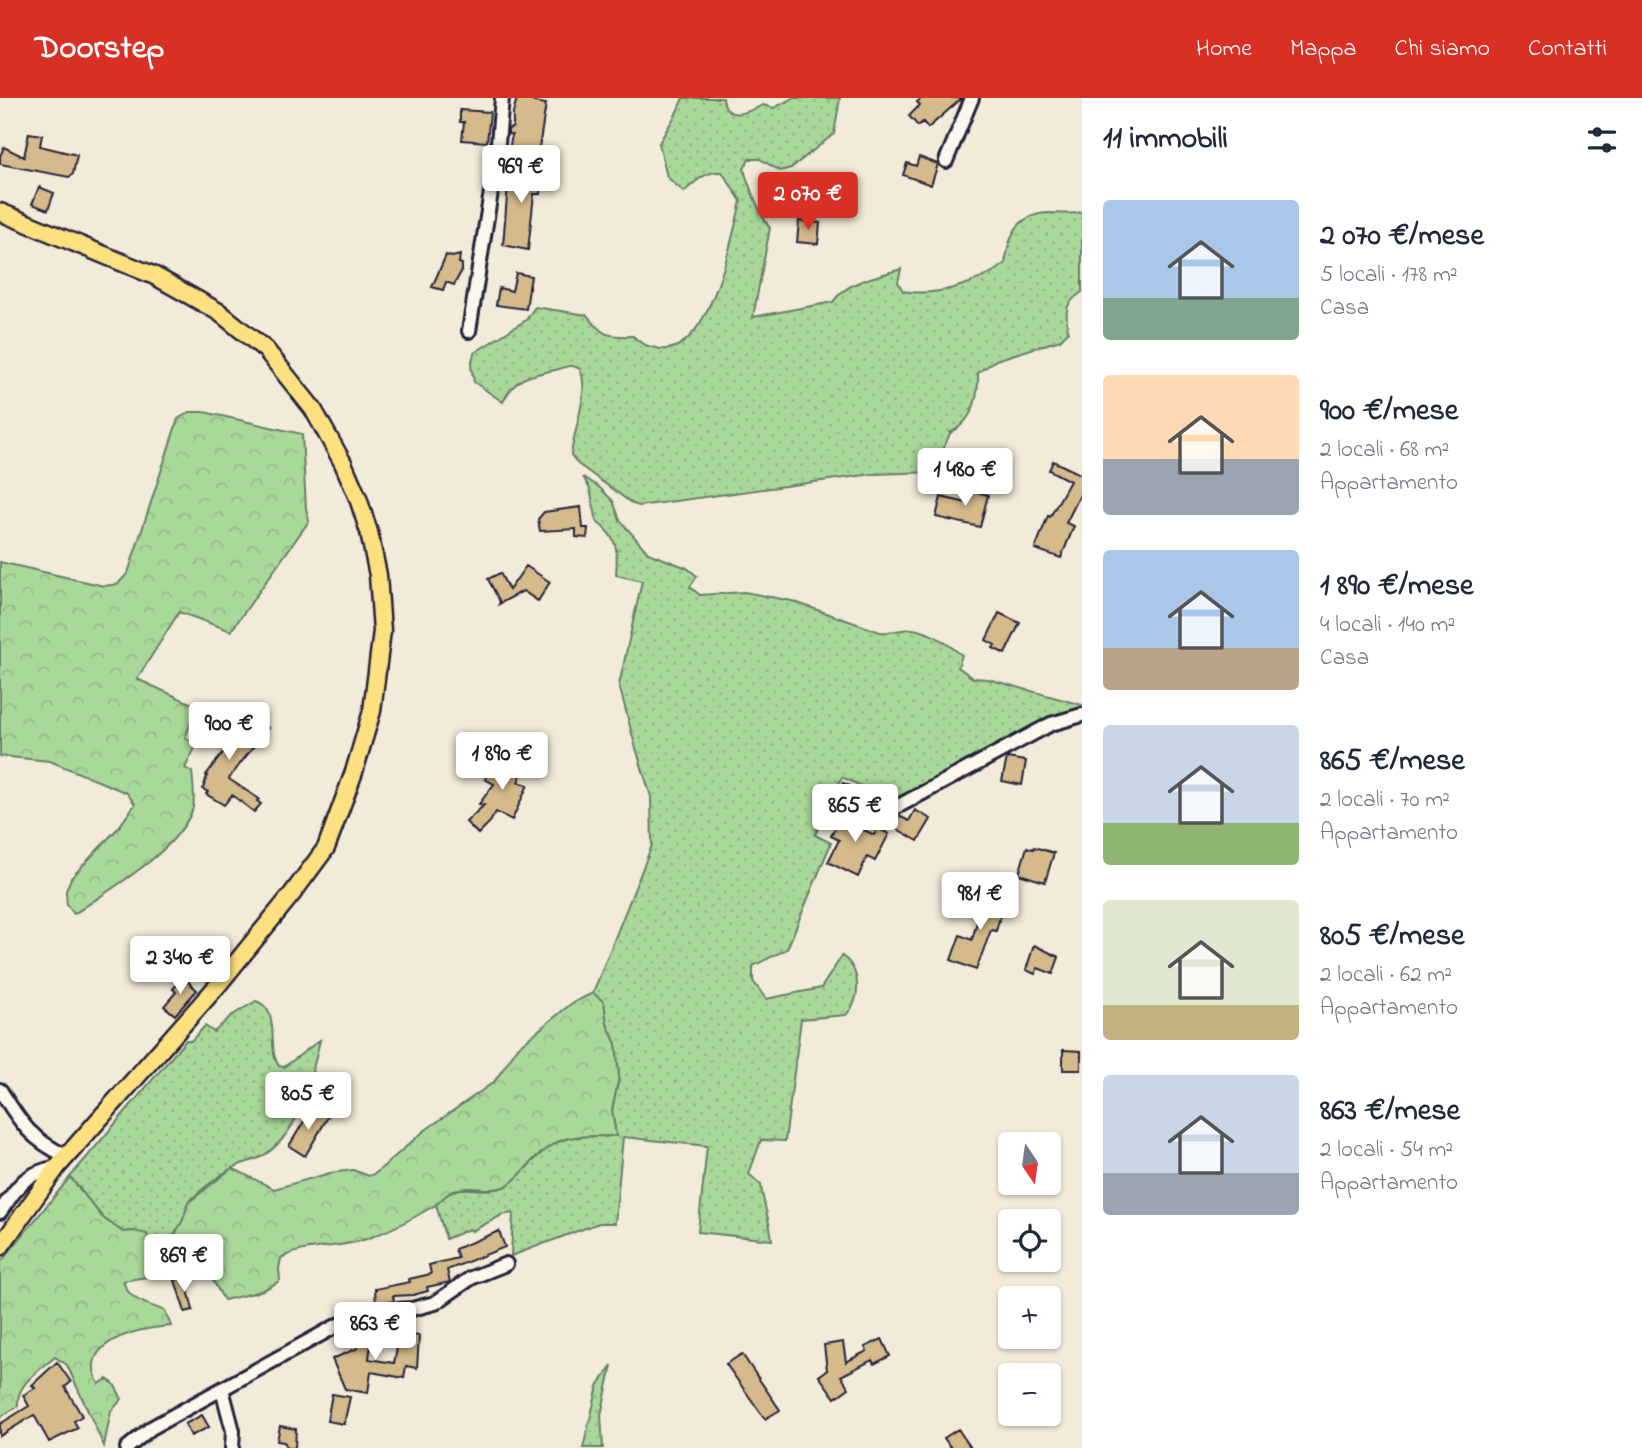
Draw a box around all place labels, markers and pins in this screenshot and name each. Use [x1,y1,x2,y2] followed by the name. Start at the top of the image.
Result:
[472,146,570,205] pin: 969 €
[743,172,873,232] pin: 2 070 €
[900,448,1030,508] pin: 1 480 €
[180,702,278,762] pin: 900 €
[437,732,567,792] pin: 1 890 €
[806,784,904,844] pin: 865 €
[931,872,1029,932] pin: 981 €
[115,936,245,996] pin: 2 340 €
[259,1072,357,1132] pin: 805 €
[135,1234,233,1294] pin: 869 €
[326,1302,424,1362] pin: 863 €

